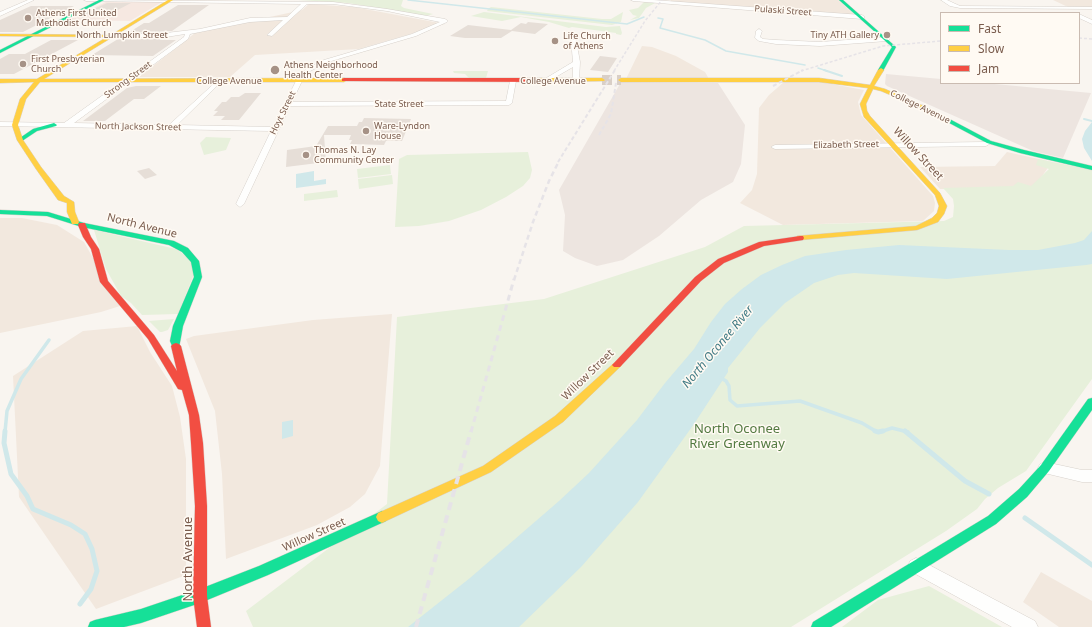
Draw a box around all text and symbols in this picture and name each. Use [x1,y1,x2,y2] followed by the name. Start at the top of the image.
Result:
[754,4,812,18] street label: Pulaski Street
[36,8,117,29] place label: Athens First United Methodist Church
[940,12,1080,84] legend
[23,13,33,23] marker: Athens First United Methodist Church
[978,20,1001,37] text: Fast
[76,30,168,40] street label: North Lumpkin Street
[810,30,879,40] place label: Tiny ATH Gallery
[882,30,892,40] marker: Tiny ATH Gallery
[563,31,611,52] place label: Life Church of Athens
[550,36,560,46] marker: Life Church of Athens
[978,40,1004,57] text: Slow
[31,54,105,75] place label: First Presbyterian Church
[18,59,28,69] marker: First Presbyterian Church
[102,59,154,101] street label: Strong Street
[284,60,378,81] place label: Athens Neighborhood Health Center
[978,60,999,77] text: Jam
[269,64,281,76] marker: Athens Neighborhood Health Center
[196,76,262,86] street label: College Avenue
[520,76,586,86] street label: College Avenue
[888,88,952,126] street label: College Avenue
[268,89,298,137] street label: Hoyt Street
[374,99,424,109] street label: State Street
[95,121,181,133] street label: North Jackson Street
[374,121,430,142] place label: Ware-Lyndon House
[890,125,946,183] street label: Willow Street
[361,126,371,136] marker: Ware-Lyndon House
[813,139,879,151] street label: Elizabeth Street
[314,145,394,166] place label: Thomas N. Lay Community Center
[301,150,311,160] marker: Thomas N. Lay Community Center
[106,211,178,241] street label: North Avenue
[679,303,757,391] water label: North Oconee River
[559,347,617,403] street label: Willow Street
[689,421,785,452] park label: North Oconee River Greenway
[281,515,347,555] street label: Willow Street
[180,517,196,601] street label: North Avenue

